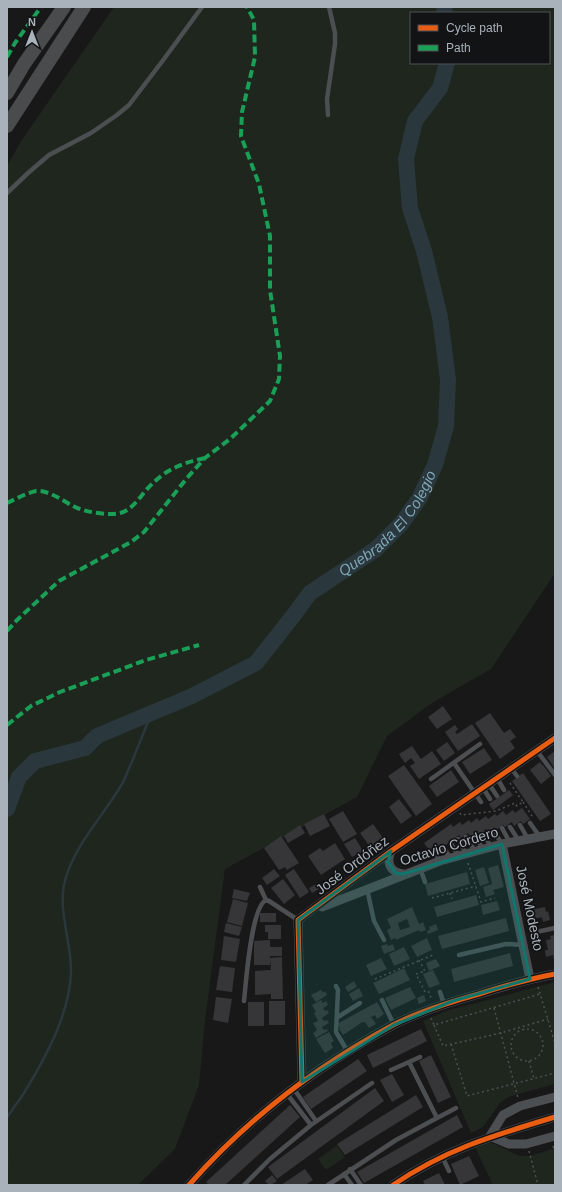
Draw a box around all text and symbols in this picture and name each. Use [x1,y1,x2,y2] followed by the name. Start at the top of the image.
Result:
[12,12,52,52] north arrow
[410,12,550,64] legend
[28,16,36,28] text: N
[446,21,503,35] text: Cycle path
[446,41,471,55] text: Path
[335,468,439,579] water label: Quebrada El Colegio
[398,823,500,869] street label: Octavio Cordero
[312,832,392,898] street label: José Ordóñez
[513,864,547,952] street label: José Modesto

